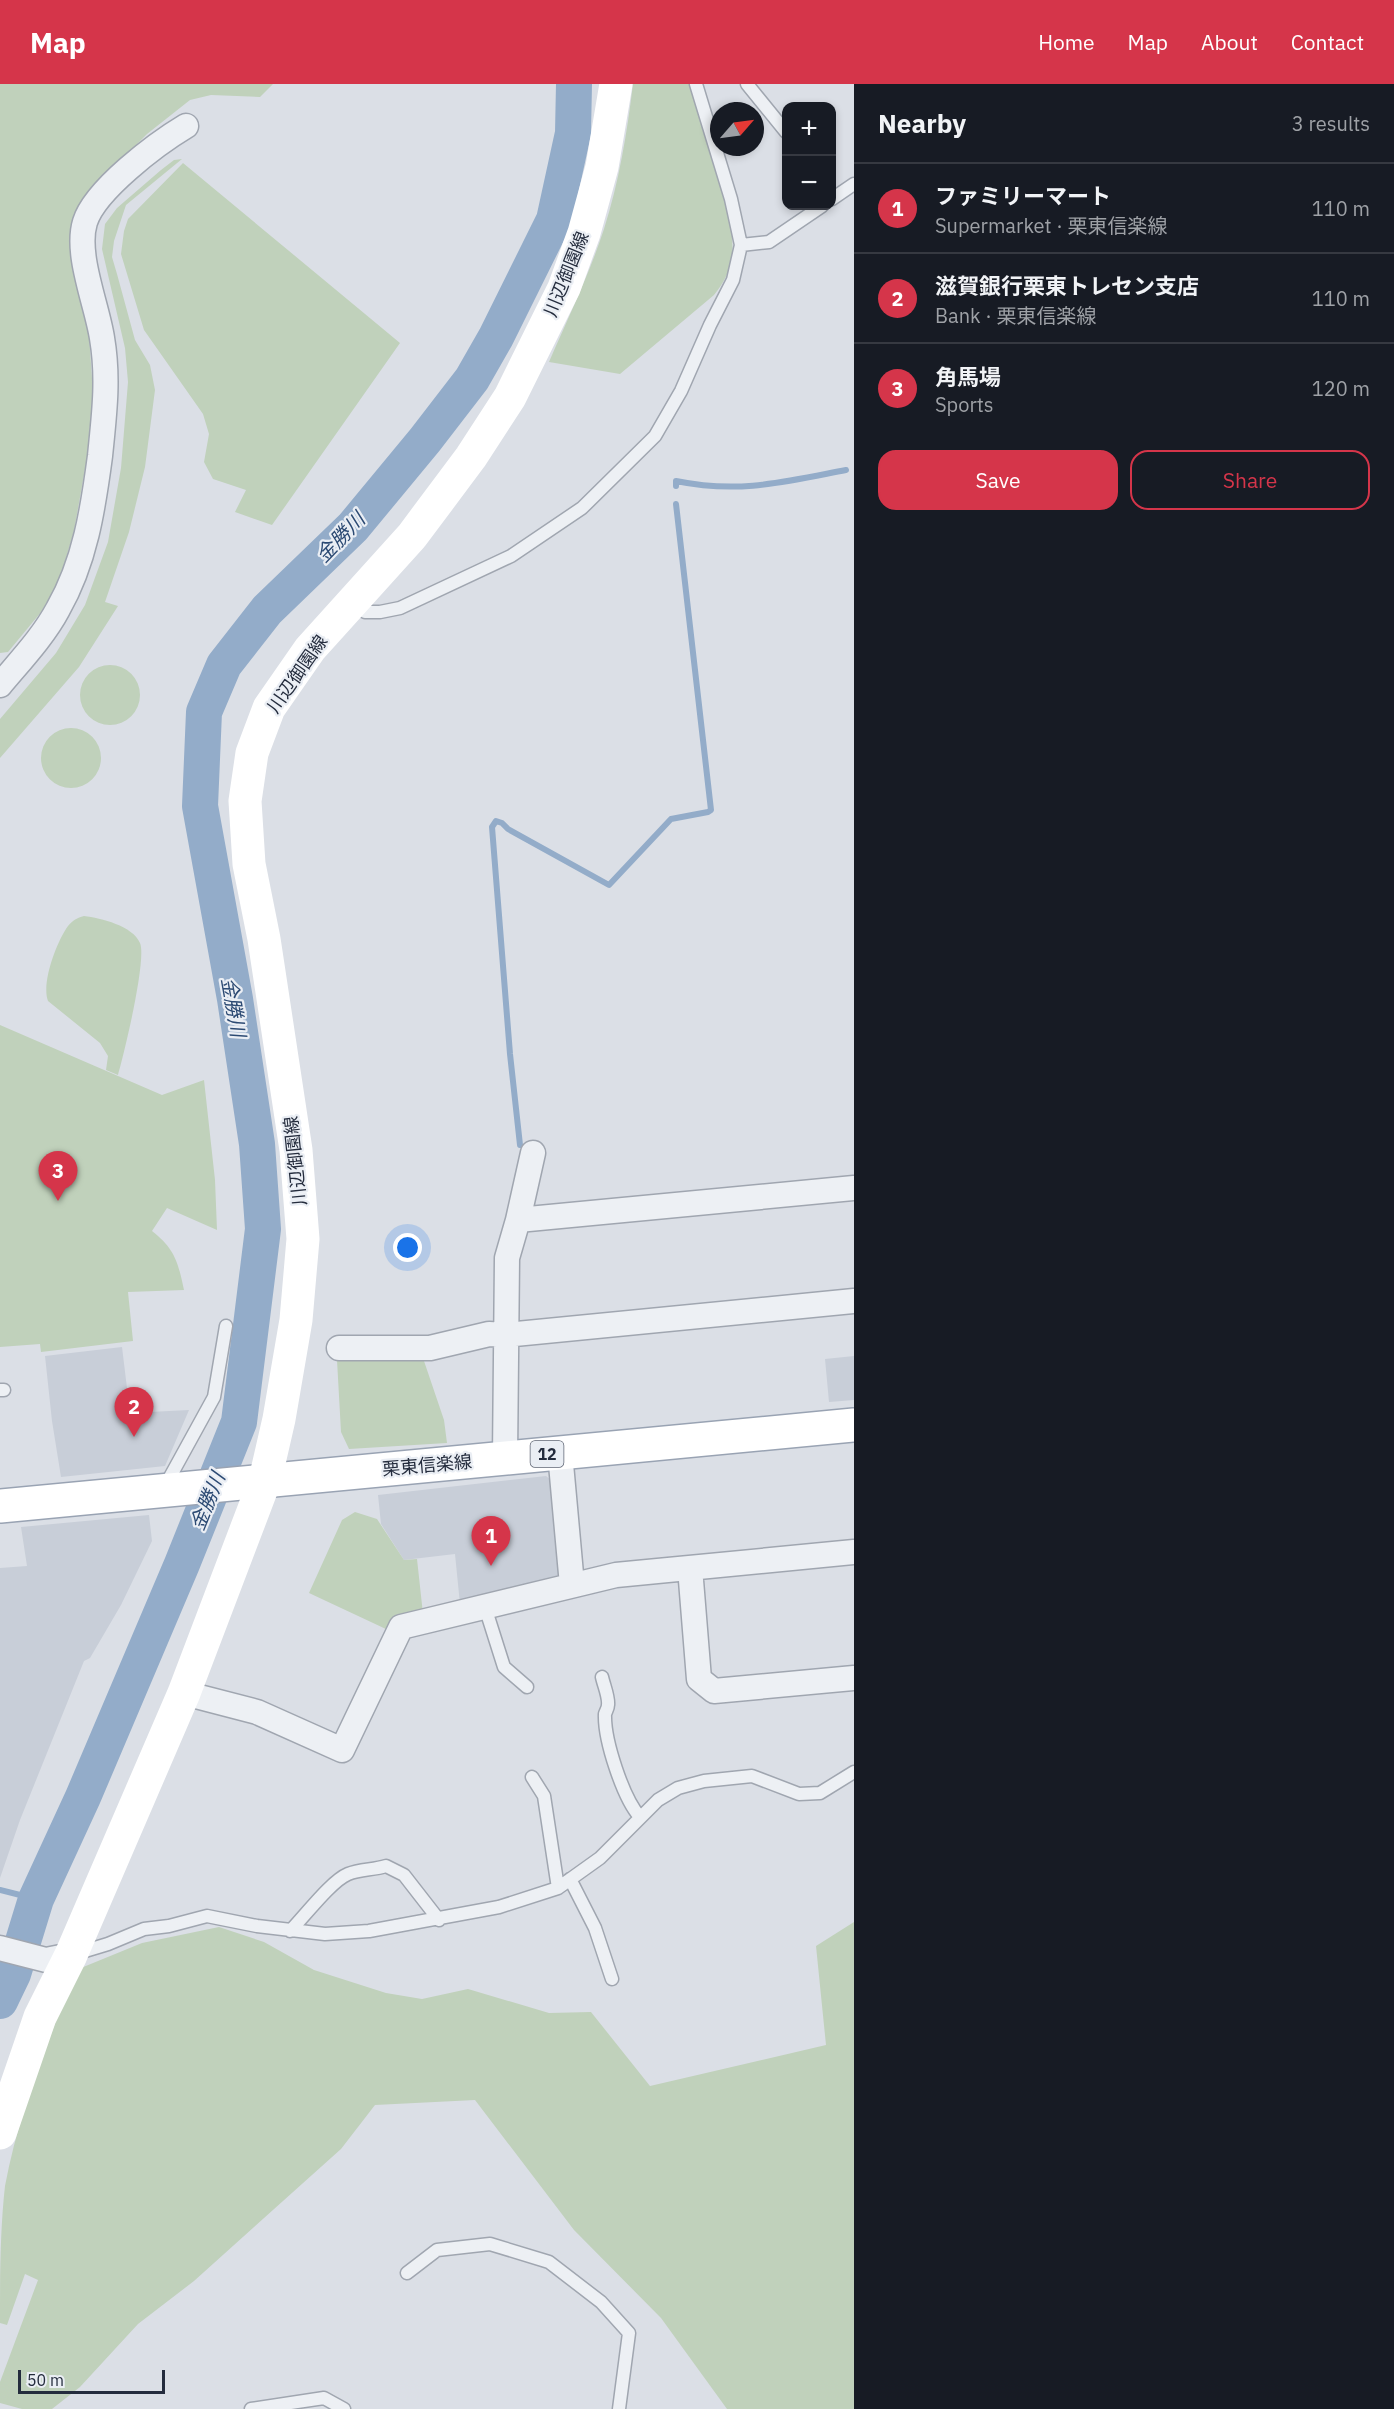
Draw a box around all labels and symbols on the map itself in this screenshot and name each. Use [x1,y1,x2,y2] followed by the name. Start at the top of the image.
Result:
[710,102,764,156] north arrow
[538,228,594,320] street label: 川辺御園線
[309,505,372,568] water label: 金勝川
[262,631,332,717] street label: 川辺御園線
[215,975,253,1041] water label: 金勝川
[279,1115,311,1207] street label: 川辺御園線
[38,1152,78,1201] pin: 3
[393,1233,422,1262] your location
[114,1388,154,1437] pin: 2
[530,1441,564,1467] road number: 12
[381,1450,473,1480] street label: 栗東信楽線
[183,1466,232,1534] water label: 金勝川
[472,1516,510,1566] pin: 1
[18,2367,165,2394] scale bar

